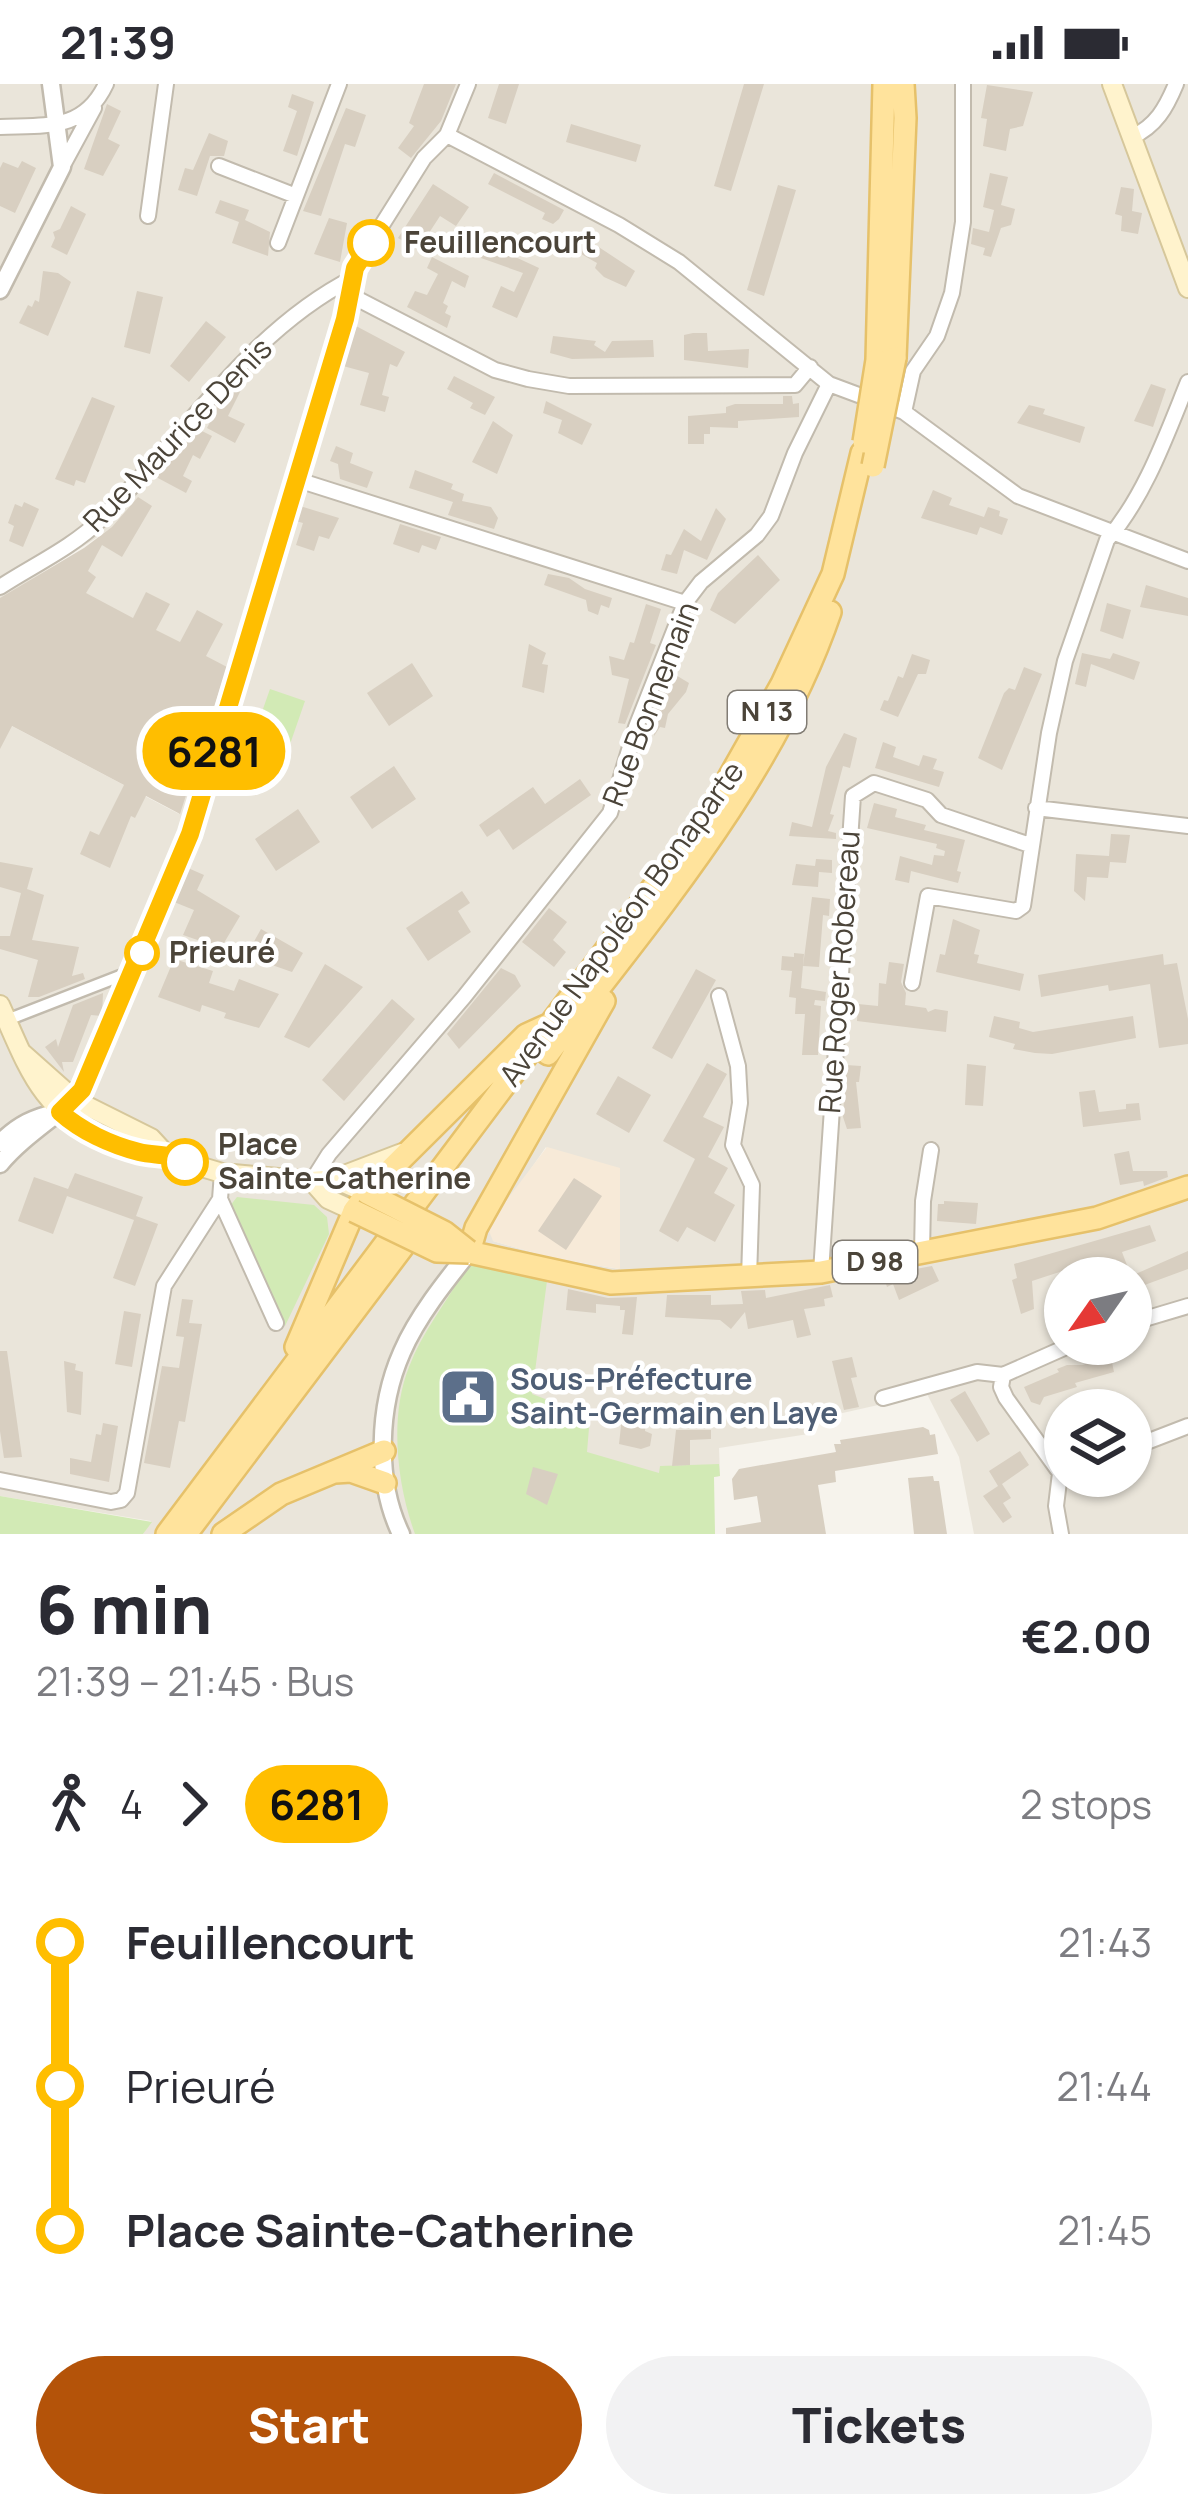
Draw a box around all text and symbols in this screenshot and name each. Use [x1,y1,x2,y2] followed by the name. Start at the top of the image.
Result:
[60,11,176,73] text: 21:39
[349,221,393,265] marker: Feuillencourt
[404,221,597,262] place label: Feuillencourt
[74,328,280,540] street label: Rue Maurice Denis
[592,595,707,812] street label: Rue Bonnemain
[728,691,806,733] road number: N 13
[130,712,298,790] line badge: 6281
[166,722,262,780] text: 6281
[489,752,753,1094] street label: Avenue Napoléon Bonaparte
[808,829,869,1115] street label: Rue Roger Robereau
[169,931,275,972] place label: Prieuré
[126,937,158,969] marker: Prieuré
[218,1123,471,1198] place label: Place Sainte-Catherine
[163,1140,207,1184] marker: Place Sainte-Catherine
[833,1241,917,1283] road number: D 98
[1044,1257,1152,1365] north arrow
[1044,1257,1152,1497] map controls
[510,1358,838,1433] place label: Sous-Préfecture Saint-Germain en Laye
[437,1366,499,1428] public building icon: Sous-Préfecture Saint-Germain en Laye
[1044,1389,1152,1497] button: layers
[36,1564,212,1654] text: 6 min
[1022,1605,1152,1667] text: €2.00
[36,1654,354,1708] text: 21:39 – 21:45 · Bus
[36,1771,102,1837] icon: walk
[161,1771,227,1837] icon: forward
[269,1775,364,1833] text: 6281
[120,1777,143,1831] text: 4
[1020,1777,1152,1831] text: 2 stops
[126,1911,415,1973] text: Feuillencourt
[1058,1915,1152,1969] text: 21:43
[126,2055,275,2117] text: Prieuré
[1057,2059,1152,2113] text: 21:44
[126,2199,634,2261] text: Place Sainte-Catherine
[1057,2203,1152,2257] text: 21:45
[36,2356,582,2494] button: Start
[606,2356,1152,2494] button: Tickets

